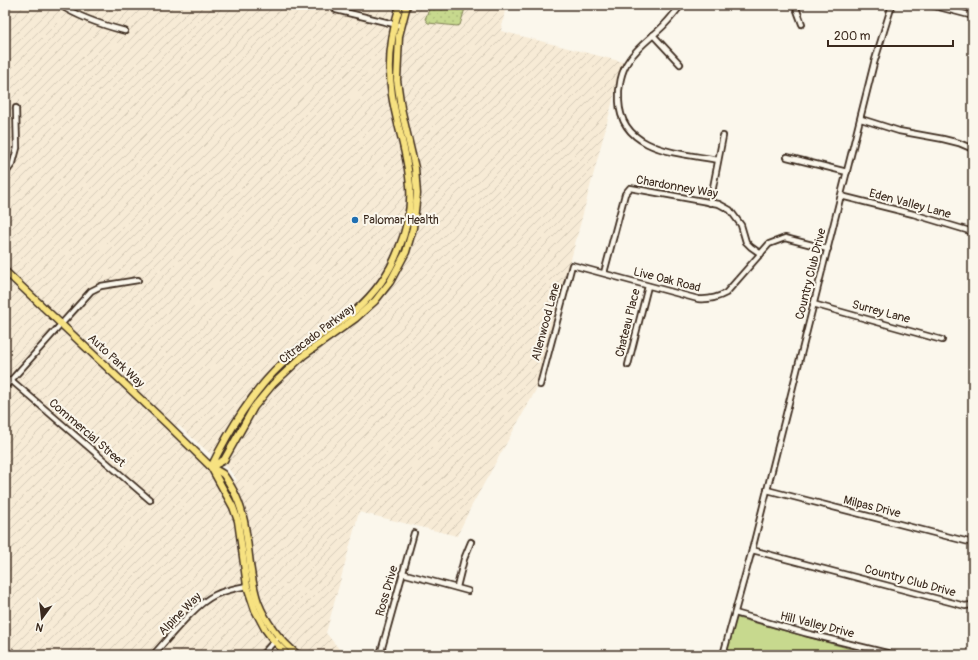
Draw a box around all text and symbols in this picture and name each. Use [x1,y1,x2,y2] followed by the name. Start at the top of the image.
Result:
[828,22,953,48] scale bar
[834,29,871,44] text: 200 m
[635,172,719,202] street label: Chardonney Way
[867,186,953,222] street label: Eden Valley Lane
[363,213,439,228] place label: Palomar Health
[350,215,360,225] marker: Palomar Health
[792,227,830,321] street label: Country Club Drive
[632,264,702,296] street label: Live Oak Road
[528,281,564,363] street label: Allenwood Lane
[612,287,644,359] street label: Chateau Place
[850,297,912,327] street label: Surrey Lane
[276,301,358,367] street label: Citracado Parkway
[85,331,147,391] street label: Auto Park Way
[46,396,129,471] street label: Commercial Street
[842,493,902,521] street label: Milpas Drive
[863,562,957,600] street label: Country Club Drive
[373,564,401,618] street label: Ross Drive
[155,589,205,639] street label: Alpine Way
[22,598,62,638] north arrow
[778,609,856,641] street label: Hill Valley Drive
[34,620,45,634] text: N

